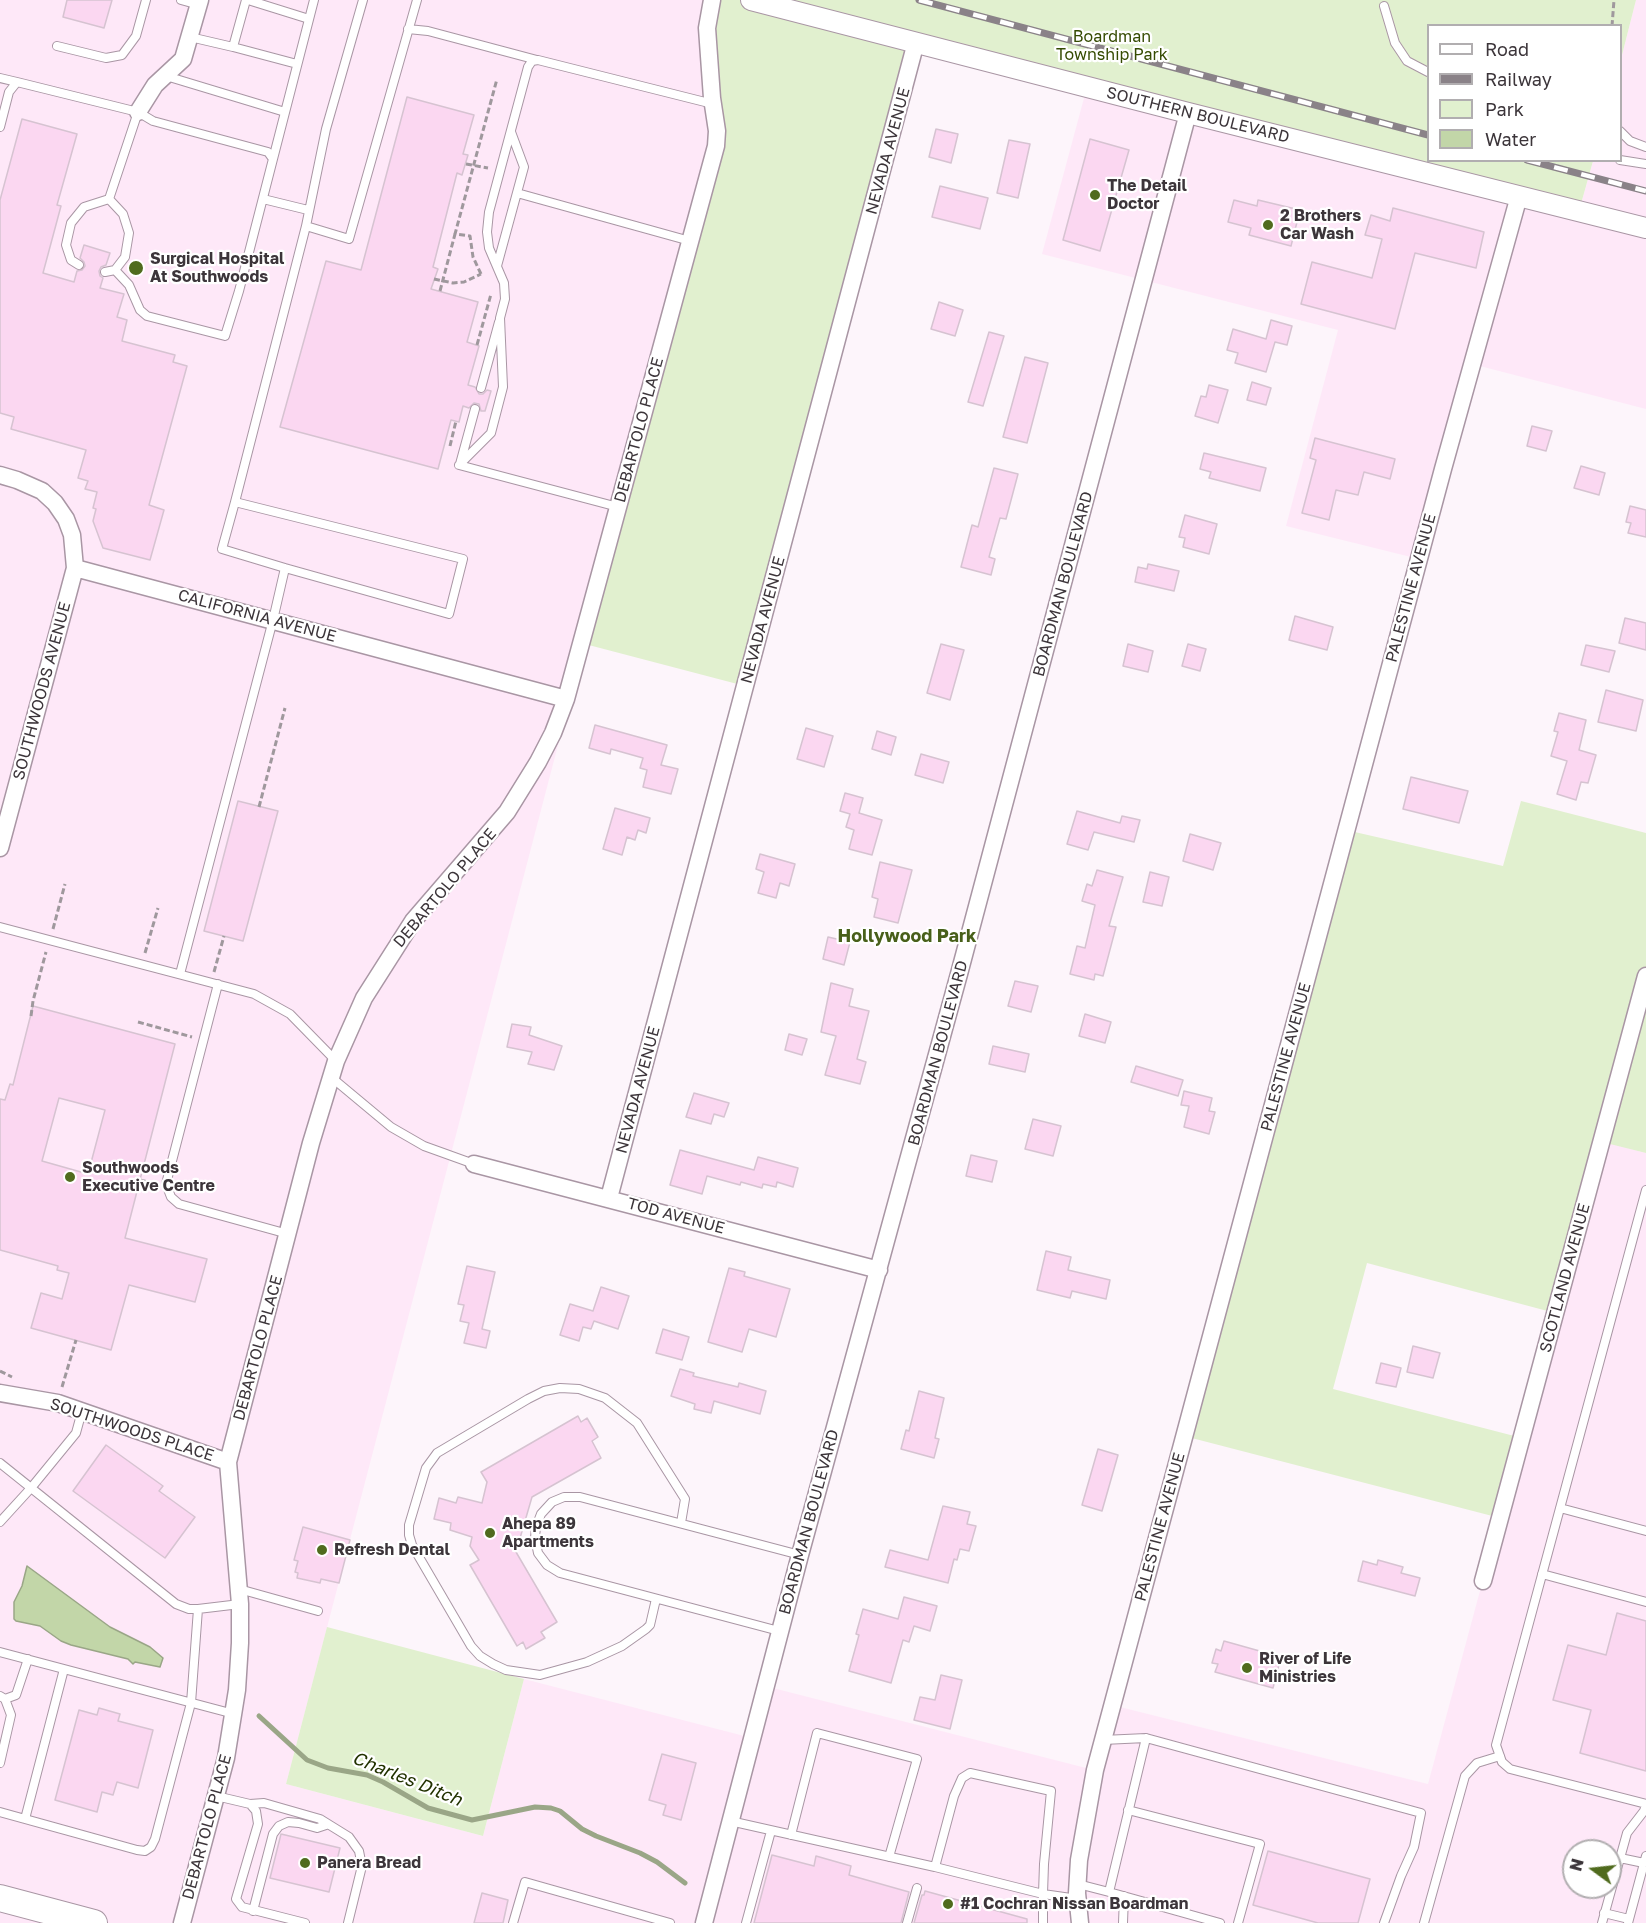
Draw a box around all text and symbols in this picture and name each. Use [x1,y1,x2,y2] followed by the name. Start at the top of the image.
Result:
[1427,24,1622,162] legend
[1056,27,1168,65] park label: Boardman Township Park
[1485,38,1529,60] text: Road
[1485,68,1552,90] text: Railway
[1105,83,1291,147] street label: SOUTHERN BOULEVARD
[862,85,914,217] street label: NEVADA AVENUE
[1485,98,1524,120] text: Park
[1485,128,1536,150] text: Water
[1107,176,1187,214] place label: The Detail Doctor
[1088,188,1102,202] marker: The Detail Doctor
[1280,206,1361,244] place label: 2 Brothers Car Wash
[1261,218,1275,232] marker: 2 Brothers Car Wash
[150,249,284,287] place label: Surgical Hospital At Southwoods
[127,259,145,277] marker: Surgical Hospital At Southwoods
[610,355,668,505] street label: DEBARTOLO PLACE
[1029,489,1097,679] street label: BOARDMAN BOULEVARD
[1382,512,1440,664] street label: PALESTINE AVENUE
[737,554,789,686] street label: NEVADA AVENUE
[176,586,338,646] street label: CALIFORNIA AVENUE
[9,600,75,782] street label: SOUTHWOODS AVENUE
[390,824,500,952] street label: DEBARTOLO PLACE
[837,925,977,947] district label: Hollywood Park
[904,958,972,1148] street label: BOARDMAN BOULEVARD
[1257,981,1315,1133] street label: PALESTINE AVENUE
[612,1024,664,1156] street label: NEVADA AVENUE
[82,1158,215,1196] place label: Southwoods Executive Centre
[63,1170,77,1184] marker: Southwoods Executive Centre
[625,1194,727,1238] street label: TOD AVENUE
[1536,1201,1594,1355] street label: SCOTLAND AVENUE
[229,1273,287,1423] street label: DEBARTOLO PLACE
[48,1394,216,1466] street label: SOUTHWOODS PLACE
[775,1427,843,1617] street label: BOARDMAN BOULEVARD
[1131,1451,1189,1603] street label: PALESTINE AVENUE
[502,1514,594,1552] place label: Ahepa 89 Apartments
[483,1526,497,1540] marker: Ahepa 89 Apartments
[334,1540,450,1560] place label: Refresh Dental
[315,1543,329,1557] marker: Refresh Dental
[1259,1649,1352,1687] place label: River of Life Ministries
[1240,1661,1254,1675] marker: River of Life Ministries
[349,1747,465,1811] water label: Charles Ditch
[178,1752,236,1902] street label: DEBARTOLO PLACE
[1562,1839,1622,1899] north arrow
[317,1853,421,1873] place label: Panera Bread
[298,1856,312,1870] marker: Panera Bread
[1565,1856,1588,1873] text: N
[960,1894,1188,1914] place label: #1 Cochran Nissan Boardman
[941,1897,955,1911] marker: #1 Cochran Nissan Boardman

